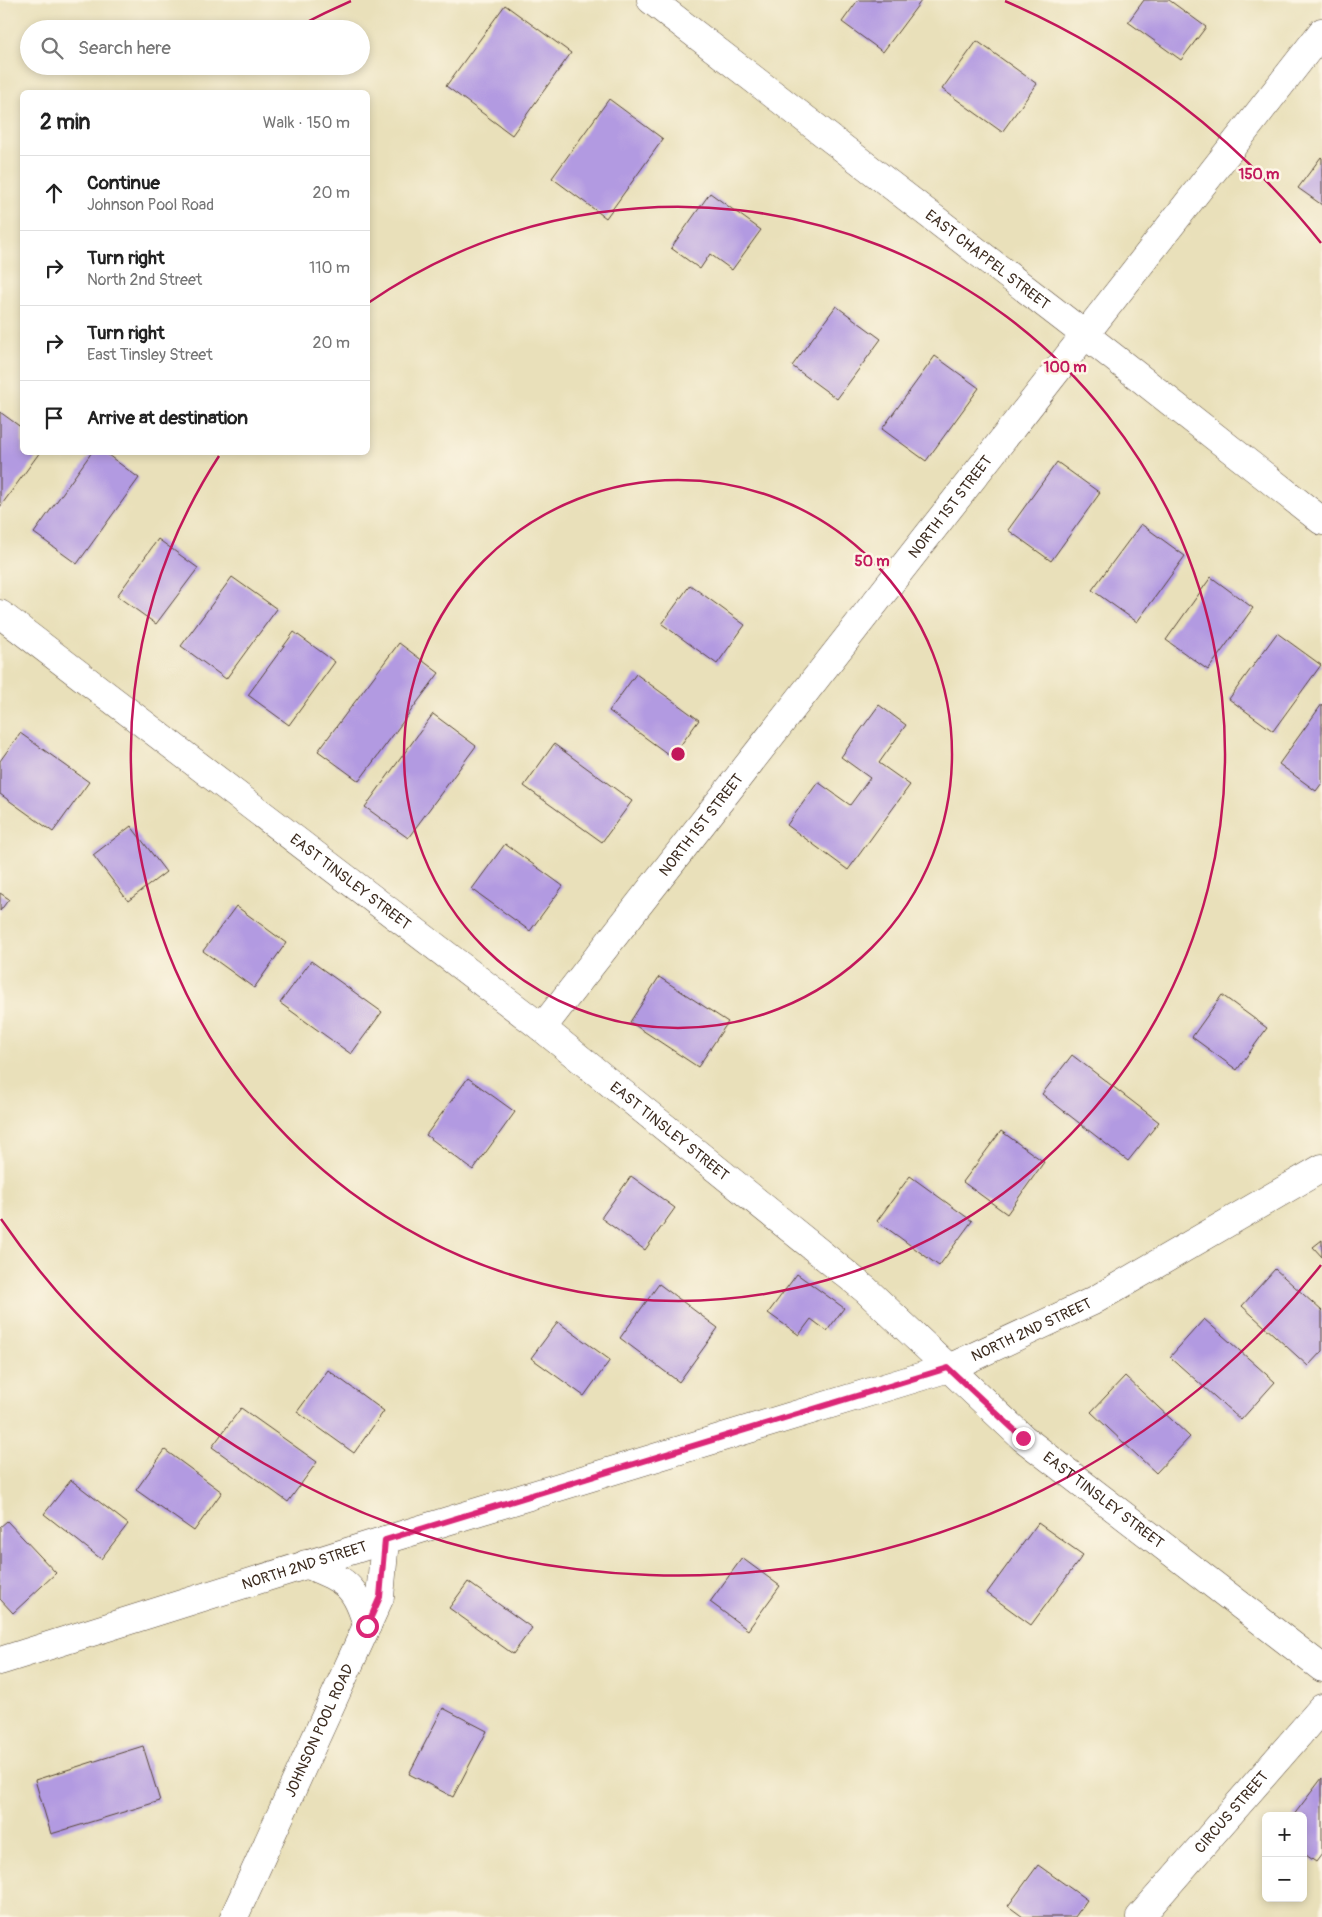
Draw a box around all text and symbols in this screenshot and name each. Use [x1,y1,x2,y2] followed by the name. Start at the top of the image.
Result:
[20,20,370,75] search box
[38,34,66,62] icon: search
[78,36,171,60] text: Search here
[40,109,90,136] text: 2 min
[263,113,350,133] text: Walk · 150 m
[1239,165,1279,184] text: 150 m
[87,171,160,195] text: Continue
[40,179,68,207] icon: ahead
[312,183,350,203] text: 20 m
[87,195,214,215] text: Johnson Pool Road
[921,206,1054,314] street label: EAST CHAPPEL STREET
[87,246,165,270] text: Turn right
[40,254,68,282] icon: right
[309,258,350,278] text: 110 m
[87,270,202,290] text: North 2nd Street
[87,321,165,345] text: Turn right
[40,329,68,357] icon: right
[312,333,350,353] text: 20 m
[87,345,213,365] text: East Tinsley Street
[1044,358,1086,377] text: 100 m
[40,404,68,432] icon: arrive
[87,406,248,430] text: Arrive at destination
[904,452,996,562] street label: NORTH 1ST STREET
[855,552,889,571] text: 50 m
[669,745,687,763] centre of rings
[655,770,747,880] street label: NORTH 1ST STREET
[286,829,415,934] street label: EAST TINSLEY STREET
[606,1077,733,1185] street label: EAST TINSLEY STREET
[968,1294,1094,1366] street label: NORTH 2ND STREET
[1012,1427,1035,1450] route end
[1039,1447,1168,1552] street label: EAST TINSLEY STREET
[239,1537,369,1594] street label: NORTH 2ND STREET
[356,1615,379,1638] route start
[280,1661,358,1800] street label: JOHNSON POOL ROAD
[1190,1767,1272,1857] street label: CIRCUS STREET
[1262,1812,1307,1902] map controls
[1262,1812,1307,1857] button: +
[1262,1857,1307,1902] button: −

